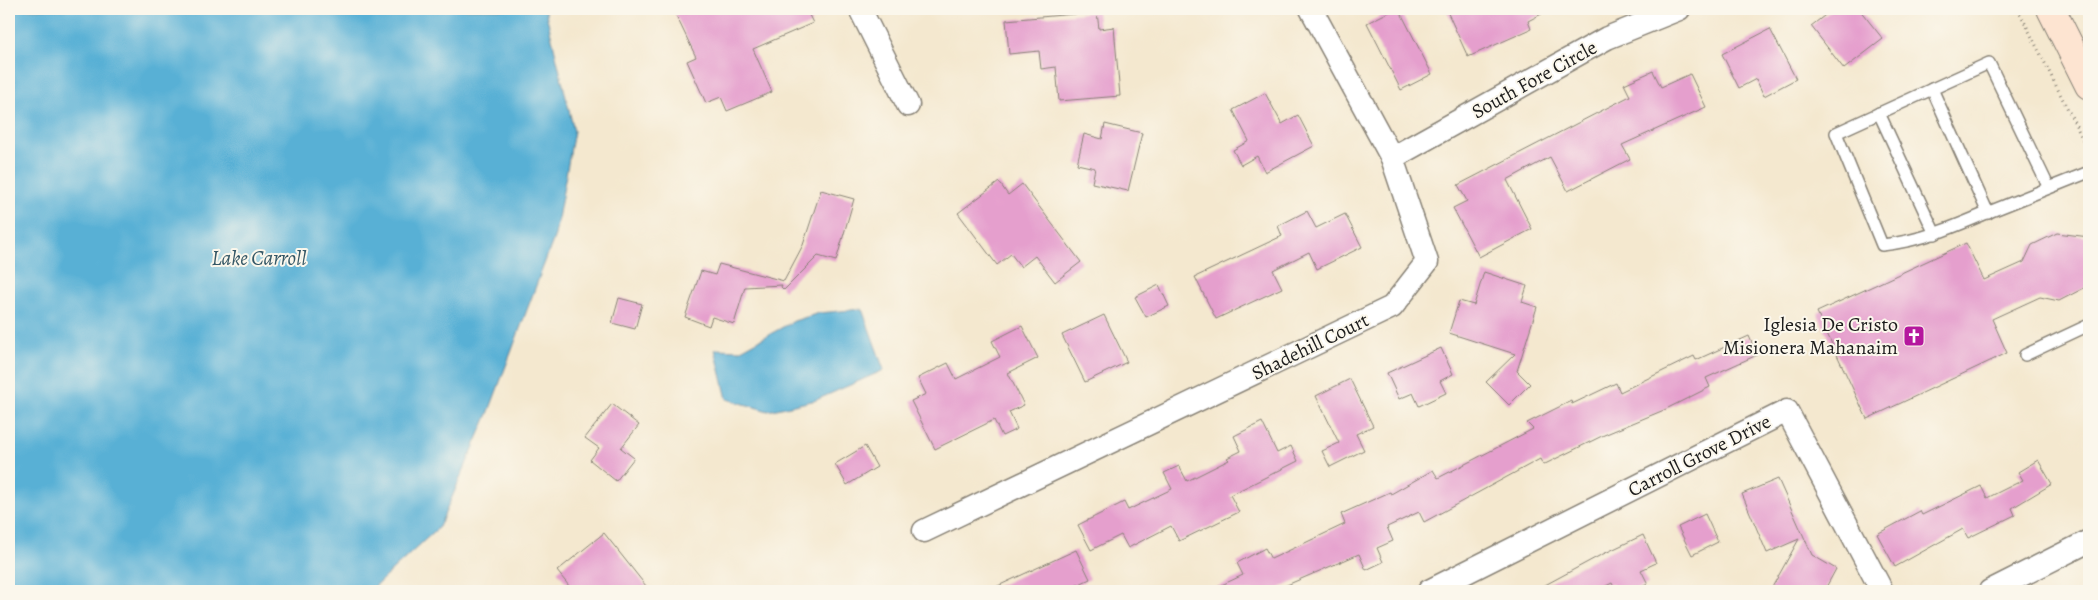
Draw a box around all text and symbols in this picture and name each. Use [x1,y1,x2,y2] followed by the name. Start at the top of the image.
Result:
[1467,34,1602,125] street label: South Fore Circle
[211,244,307,272] water label: Lake Carroll
[1247,306,1374,386] street label: Shadehill Court
[1723,311,1898,361] place label: Iglesia De Cristo Misionera Mahanaim
[1902,324,1926,348] church icon: Iglesia De Cristo Misionera Mahanaim
[1623,408,1775,503] street label: Carroll Grove Drive

